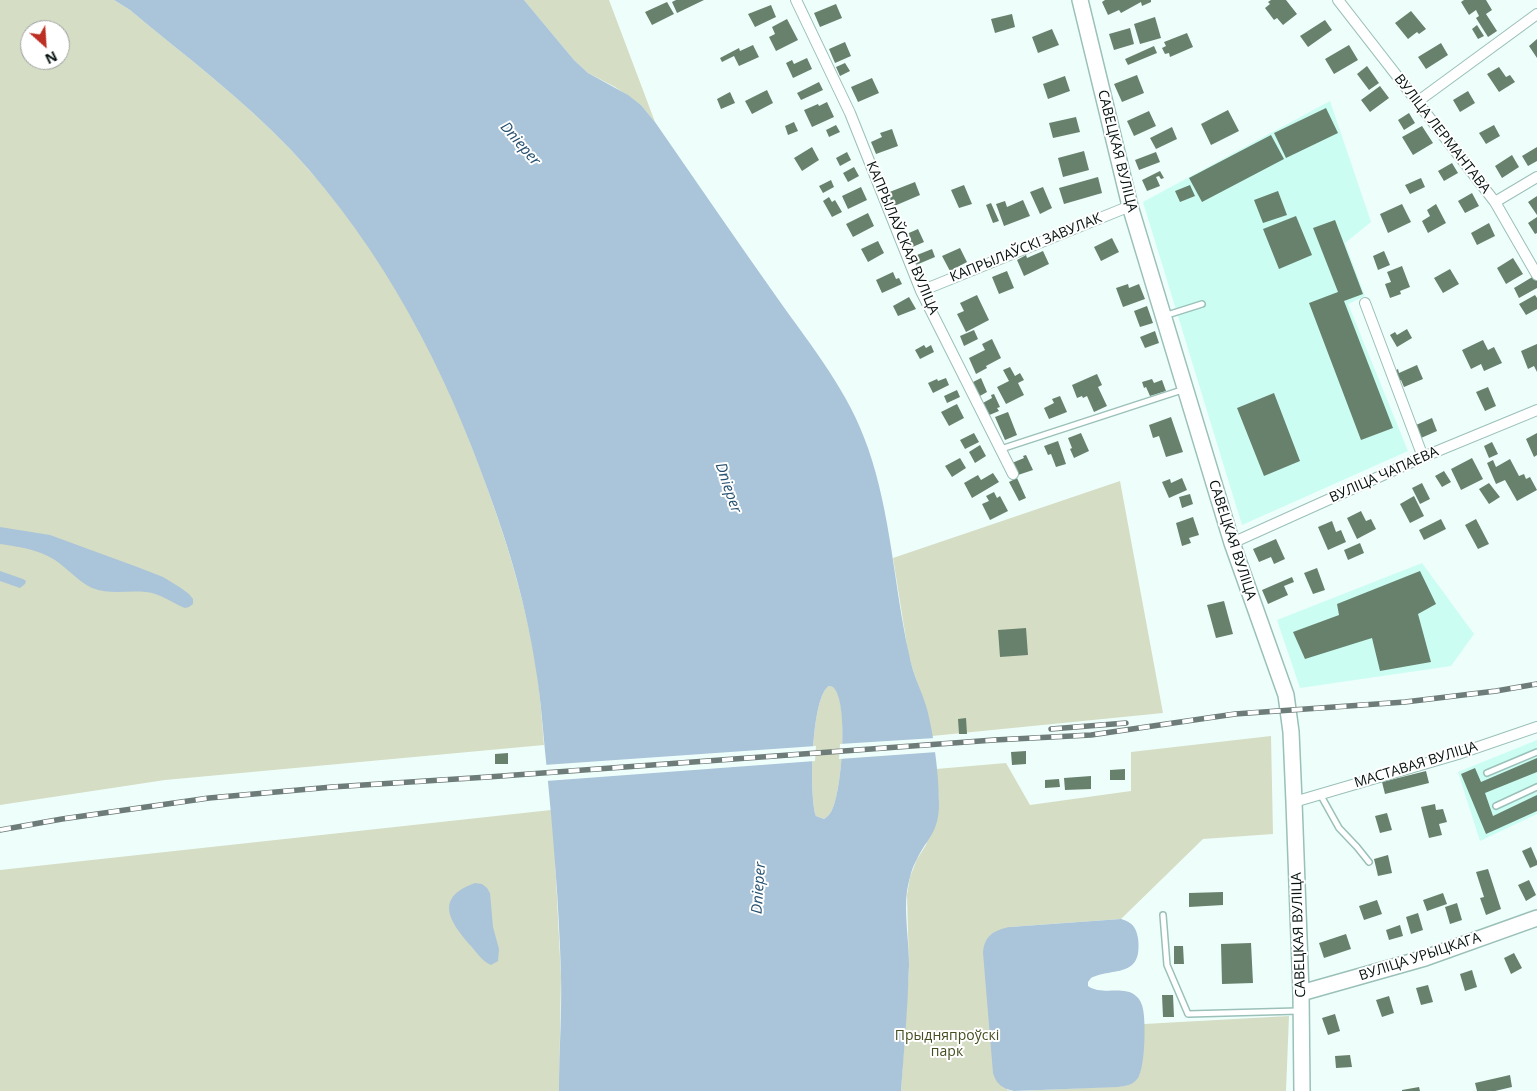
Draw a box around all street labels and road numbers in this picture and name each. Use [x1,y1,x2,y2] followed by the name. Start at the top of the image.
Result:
[1390,71,1494,197] street label: ВУЛІЦА ЛЕРМАНТАВА
[1094,88,1140,214] street label: САВЕЦКАЯ ВУЛІЦА
[862,159,942,317] street label: КАПРЫЛАЎСКАЯ ВУЛІЦА
[948,210,1104,286] street label: КАПРЫЛАЎСКІ ЗАВУЛАК
[1327,443,1441,507] street label: ВУЛІЦА ЧАПАЕВА
[1205,478,1259,602] street label: САВЕЦКАЯ ВУЛІЦА
[1352,738,1480,792] street label: МАСТАВАЯ ВУЛІЦА
[1288,872,1310,998] street label: САВЕЦКАЯ ВУЛІЦА
[1357,929,1483,985] street label: ВУЛІЦА УРЫЦКАГА

